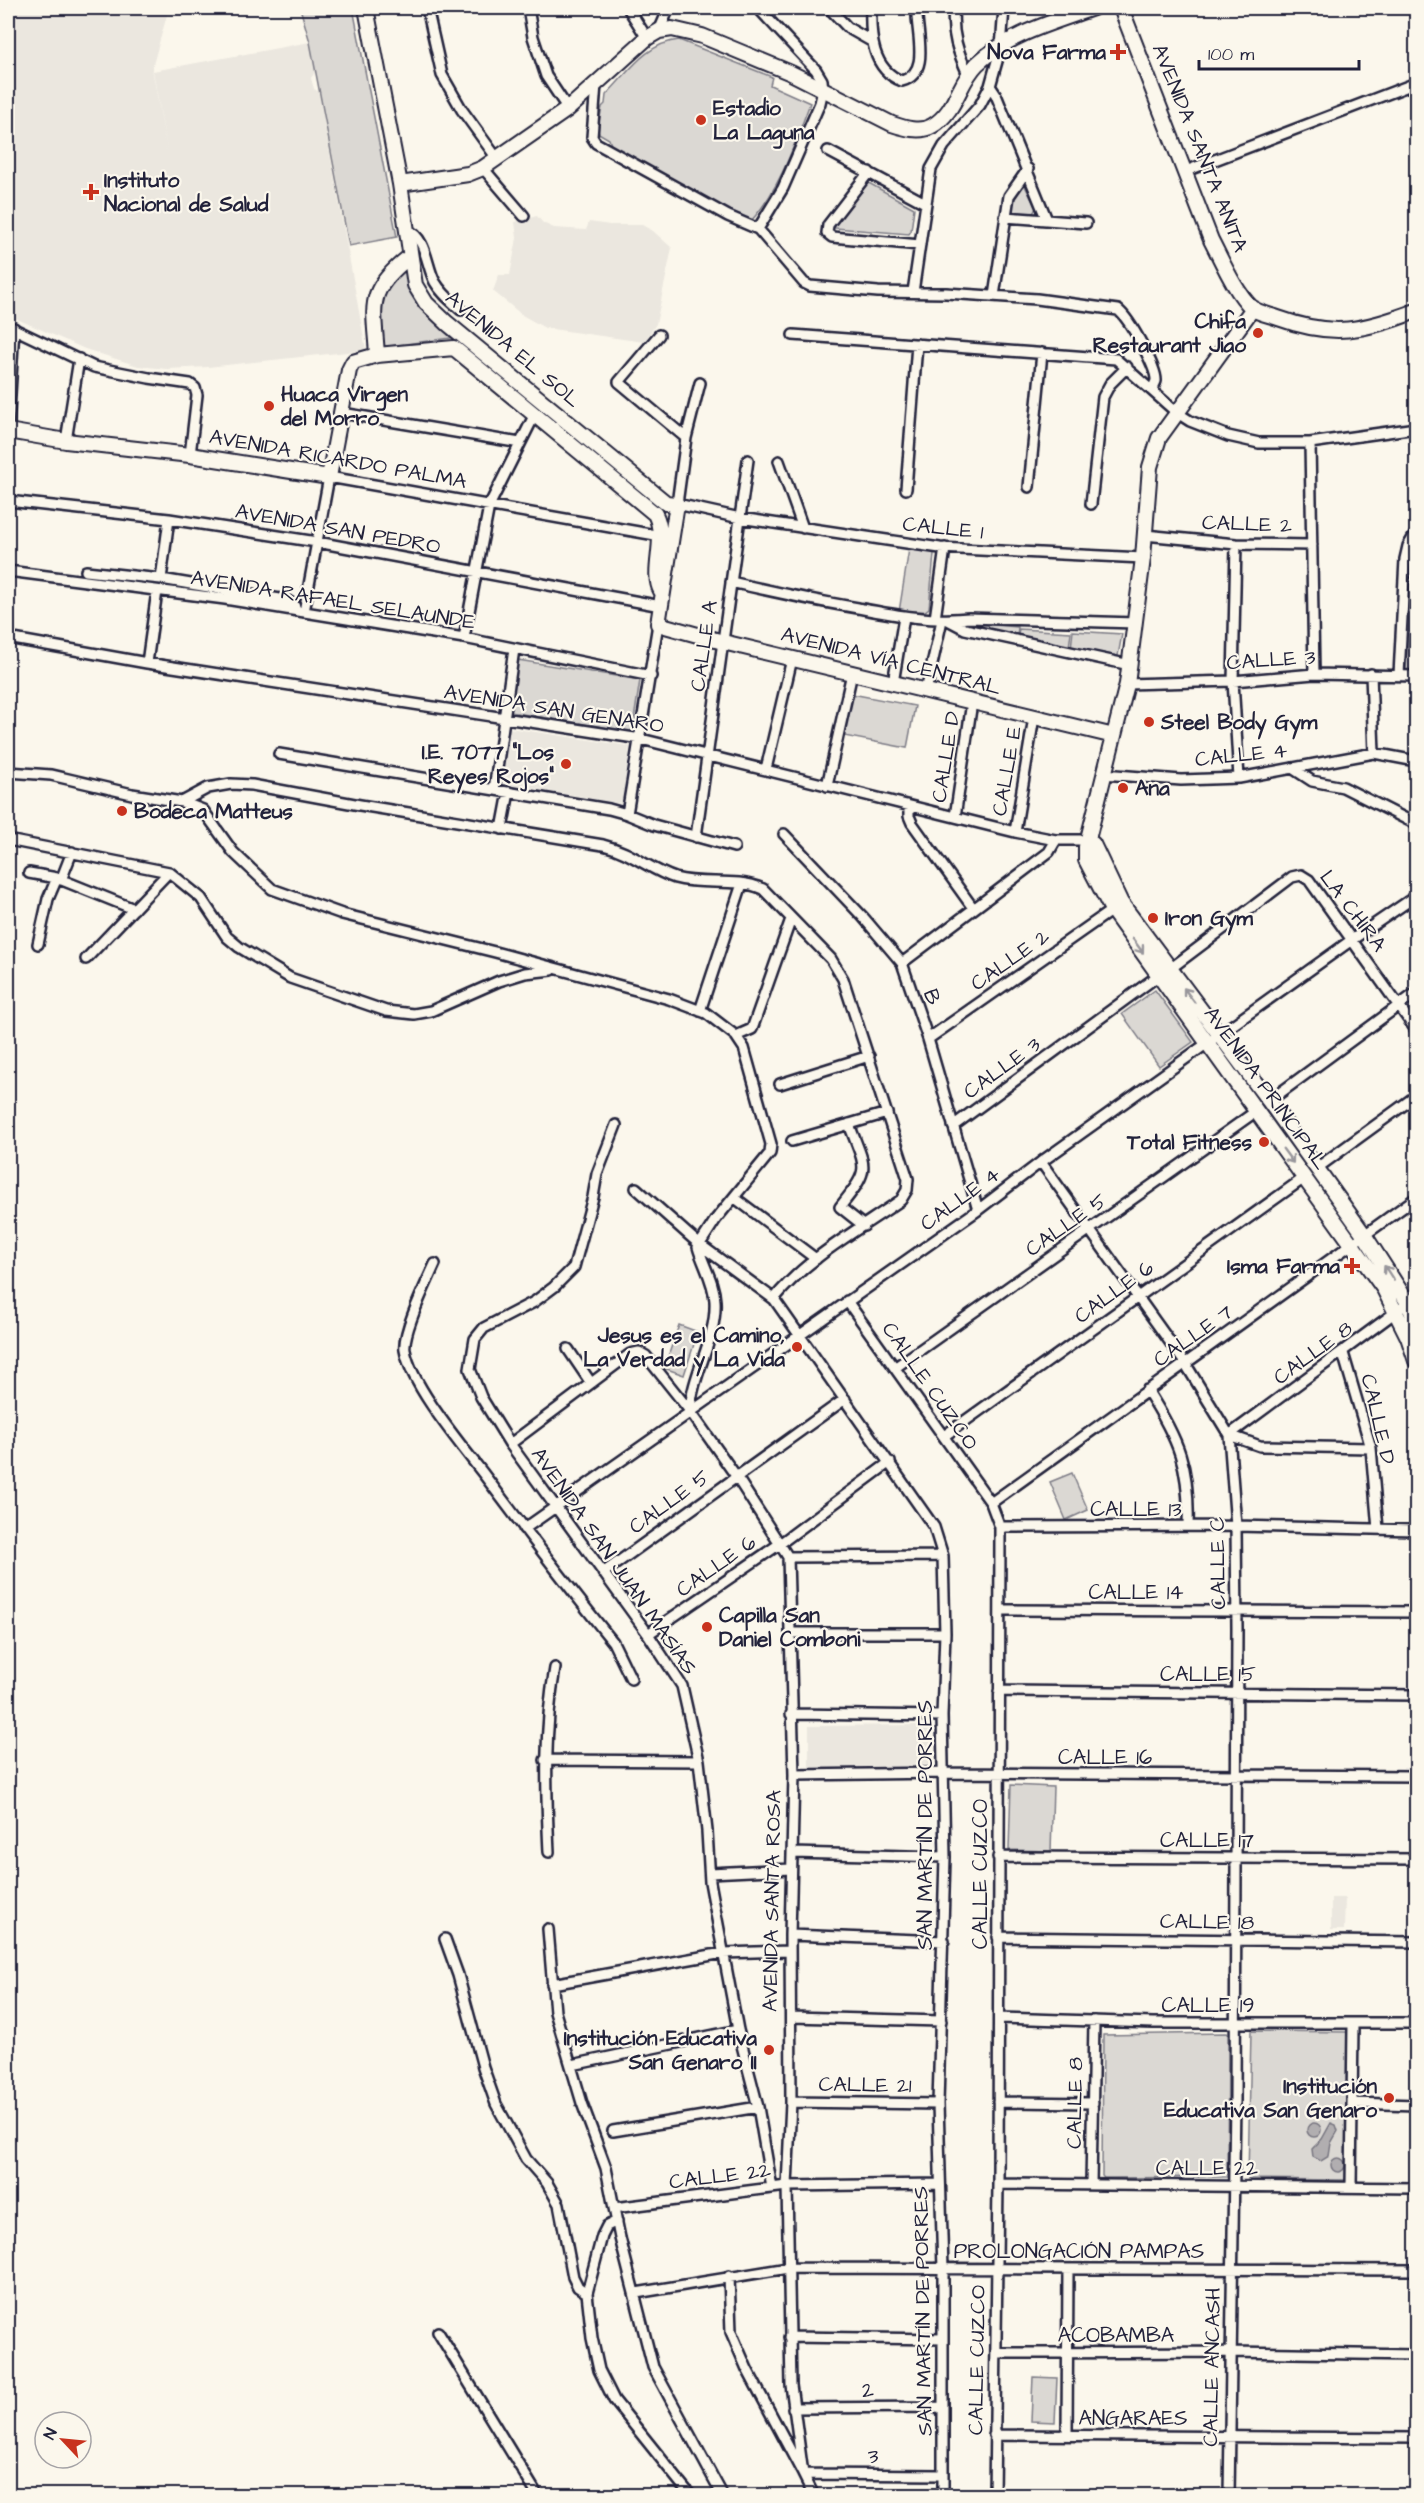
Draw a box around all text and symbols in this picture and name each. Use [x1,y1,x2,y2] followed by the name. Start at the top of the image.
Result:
[1199,33,1360,71] scale bar
[987,38,1106,67] place label: Nova Farma
[1145,40,1255,257] street label: AVENIDA SANTA ANITA
[1208,42,1254,67] text: 100 m
[1111,45,1125,59] marker: Nova Farma
[713,94,815,149] place label: Estadio La Laguna
[694,113,708,127] marker: Estadio La Laguna
[104,166,269,219] place label: Instituto Nacional de Salud
[82,183,100,201] marker: Instituto Nacional de Salud
[439,284,587,415] street label: AVENIDA EL SOL
[1093,307,1246,360] place label: Chifa Restaurant Jiao
[1251,326,1265,340] marker: Chifa Restaurant Jiao
[280,380,409,433] place label: Huaca Virgen del Morro
[262,399,276,413] marker: Huaca Virgen del Morro
[207,422,469,496] street label: AVENIDA RICARDO PALMA
[233,497,443,561] street label: AVENIDA SAN PEDRO
[1201,508,1293,540] street label: CALLE 2
[901,509,985,547] street label: CALLE 1
[189,563,478,637] street label: AVENIDA RAFAEL SELAUNDE
[683,598,725,693] street label: CALLE A
[778,620,1004,702] street label: AVENIDA VÍA CENTRAL
[1226,642,1317,678] street label: CALLE 3
[442,677,666,741] street label: AVENIDA SAN GENARO
[1160,708,1318,740] place label: Steel Body Gym
[924,709,968,805] street label: CALLE D
[1142,715,1156,729] marker: Steel Body Gym
[985,723,1029,818] street label: CALLE E
[1193,736,1289,774] street label: CALLE 4
[422,738,554,794] place label: I.E. 7077 "Los Reyes Rojos"
[559,757,573,771] marker: I.E. 7077 "Los Reyes Rojos"
[1135,774,1170,803] place label: Ana
[1116,781,1130,795] marker: Ana
[134,797,293,826] place label: Bodeca Matteus
[115,804,129,818] marker: Bodeca Matteus
[1313,864,1394,958] street label: LA CHIRA
[1165,904,1254,936] place label: Iron Gym
[1146,911,1160,925] marker: Iron Gym
[965,922,1055,998] street label: CALLE 2
[1132,938,1144,954] one-way arrow
[916,985,948,1009] street label: B
[1183,987,1196,1003] one-way arrow
[1197,1001,1335,1176] street label: AVENIDA PRINCIPAL
[958,1030,1047,1106] street label: CALLE 3
[1126,1128,1252,1157] place label: Total Fitness
[1257,1135,1271,1149] marker: Total Fitness
[1282,1148,1294,1164] one-way arrow
[914,1160,1006,1238] street label: CALLE 4
[1020,1186,1113,1264] street label: CALLE 5
[1227,1252,1340,1281] place label: Isma Farma
[1069,1253,1159,1331] street label: CALLE 6
[1345,1259,1359,1273] marker: Isma Farma
[1382,1264,1395,1281] one-way arrow
[1147,1298,1239,1374] street label: CALLE 7
[1267,1314,1359,1392] street label: CALLE 8
[875,1316,985,1456] street label: CALLE CUZCO
[583,1321,785,1377] place label: Jesus es el Camino, La Verdad y La Vida
[790,1340,804,1354] marker: Jesus es el Camino, La Verdad y La Vida
[1354,1371,1403,1467] street label: CALLE D
[524,1441,704,1681] street label: AVENIDA SAN JUAN MASÍAS
[623,1463,715,1541] street label: CALLE 5
[1090,1495,1182,1524] street label: CALLE 13
[1203,1516,1233,1610] street label: CALLE C
[670,1528,762,1604] street label: CALLE 6
[1088,1578,1184,1607] street label: CALLE 14
[719,1601,861,1654] place label: Capilla San Daniel Comboni
[700,1620,714,1634] marker: Capilla San Daniel Comboni
[1160,1660,1256,1689] street label: CALLE 15
[911,1700,940,1950] street label: SAN MARTÍN DE PORRES
[1058,1743,1152,1772] street label: CALLE 16
[756,1789,788,2012] street label: AVENIDA SANTA ROSA
[966,1799,995,1949] street label: CALLE CUZCO
[1160,1826,1254,1855] street label: CALLE 17
[1159,1907,1255,1937] street label: CALLE 18
[1162,1991,1254,2020] street label: CALLE 19
[564,2024,757,2077] place label: Institución Educativa San Genaro II
[762,2043,776,2057] marker: Institución Educativa San Genaro II
[1060,2056,1090,2149] street label: CALLE 8
[818,2070,912,2100] street label: CALLE 21
[1164,2072,1377,2125] place label: Institución Educativa San Genaro
[1382,2091,1396,2105] marker: Institución Educativa San Genaro
[1156,2154,1258,2183] street label: CALLE 22
[667,2155,773,2197] street label: CALLE 22
[906,2186,940,2436] street label: SAN MARTÍN DE PORRES
[954,2237,1204,2266] street label: PROLONGACIÓN PAMPAS
[961,2285,993,2435] street label: CALLE CUZCO
[1196,2287,1228,2447] street label: CALLE ANCASH
[1058,2321,1175,2350] street label: ACOBAMBA
[862,2376,874,2405] street label: 2
[1079,2404,1187,2433] street label: ANGARAES
[33,2410,93,2470] north arrow
[38,2425,63,2443] text: N
[868,2442,879,2471] street label: 3

